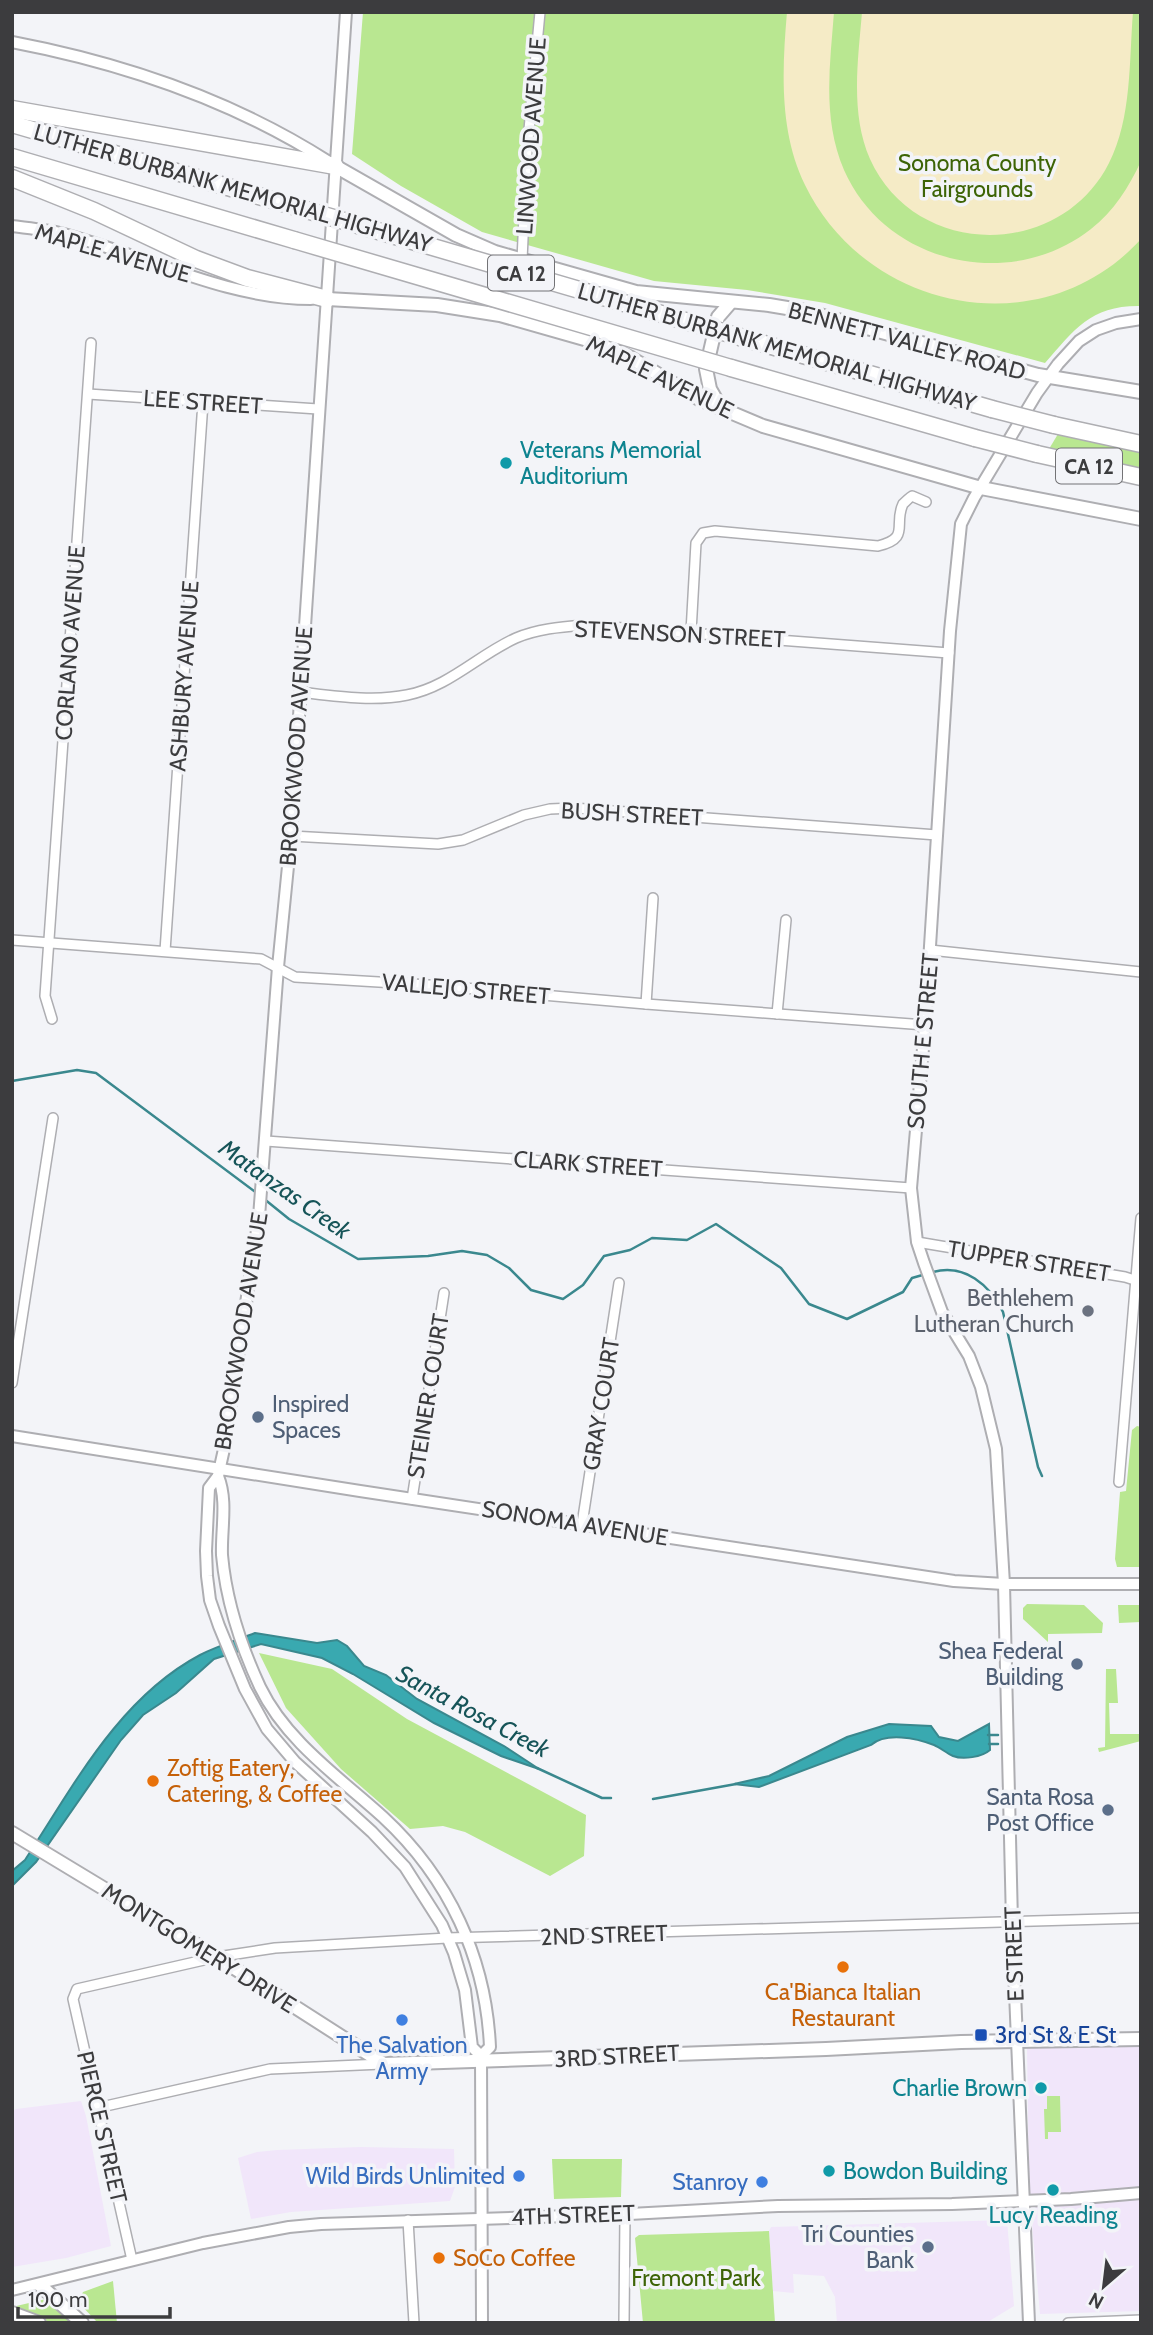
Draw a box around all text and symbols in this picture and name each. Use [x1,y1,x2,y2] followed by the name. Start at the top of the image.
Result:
[510,36,552,236] street label: LINWOOD AVENUE
[31,118,436,259] street label: LUTHER BURBANK MEMORIAL HIGHWAY
[898,149,1057,203] park label: Sonoma County Fairgrounds
[32,217,194,289] street label: MAPLE AVENUE
[488,256,554,290] road number: CA 12
[575,277,980,418] street label: LUTHER BURBANK MEMORIAL HIGHWAY
[785,296,1029,386] street label: BENNETT VALLEY ROAD
[582,329,738,425] street label: MAPLE AVENUE
[142,384,264,420] street label: LEE STREET
[520,436,702,490] place label: Veterans Memorial Auditorium
[1056,448,1122,484] road number: CA 12
[498,455,514,471] marker: Veterans Memorial Auditorium
[49,544,91,742] street label: CORLANO AVENUE
[163,580,205,772] street label: ASHBURY AVENUE
[574,614,786,654] street label: STEVENSON STREET
[274,625,318,867] street label: BROOKWOOD AVENUE
[560,796,704,832] street label: BUSH STREET
[901,952,945,1130] street label: SOUTH E STREET
[381,968,551,1010] street label: VALLEJO STREET
[213,1132,357,1245] water label: Matanzas Creek
[513,1145,663,1183] street label: CLARK STREET
[208,1210,274,1452] street label: BROOKWOOD AVENUE
[946,1234,1112,1288] street label: TUPPER STREET
[914,1284,1074,1338] place label: Bethlehem Lutheran Church
[1080,1303,1096,1319] marker: Bethlehem Lutheran Church
[401,1312,455,1480] street label: STEINER COURT
[577,1335,625,1473] street label: GRAY COURT
[272,1390,349,1444] place label: Inspired Spaces
[250,1409,266,1425] marker: Inspired Spaces
[480,1494,670,1552] street label: SONOMA AVENUE
[938,1637,1064,1691] place label: Shea Federal Building
[1069,1656,1085,1672] marker: Shea Federal Building
[392,1659,555,1764] water label: Santa Rosa Creek
[167,1754,342,1808] place label: Zoftig Eatery, Catering, & Coffee
[145,1773,161,1789] marker: Zoftig Eatery, Catering, & Coffee
[986,1783,1094,1837] place label: Santa Rosa Post Office
[1100,1802,1116,1818] marker: Santa Rosa Post Office
[97,1877,301,2019] street label: MONTGOMERY DRIVE
[998,1906,1030,2002] street label: E STREET
[540,1919,668,1951] street label: 2ND STREET
[835,1959,851,1975] marker: Ca'Bianca Italian Restaurant
[765,1978,921,2032] place label: Ca'Bianca Italian Restaurant
[394,2012,410,2028] marker: The Salvation Army
[995,2021,1117,2049] place label: 3rd St & E St
[973,2027,989,2043] marker: 3rd St & E St
[336,2031,468,2085] place label: The Salvation Army
[554,2039,680,2073] street label: 3RD STREET
[71,2048,133,2206] street label: PIERCE STREET
[892,2074,1027,2102] place label: Charlie Brown
[1033,2080,1049,2096] marker: Charlie Brown
[843,2157,1008,2185] place label: Bowdon Building
[306,2162,505,2190] place label: Wild Birds Unlimited
[821,2163,837,2179] marker: Bowdon Building
[511,2168,527,2184] marker: Wild Birds Unlimited
[672,2168,748,2196] place label: Stanroy
[754,2174,770,2190] marker: Stanroy
[1045,2182,1061,2198] marker: Lucy Reading
[511,2199,635,2231] street label: 4TH STREET
[989,2201,1118,2229] place label: Lucy Reading
[801,2220,915,2274] place label: Tri Counties Bank
[920,2239,936,2255] marker: Tri Counties Bank
[453,2244,576,2272] place label: SoCo Coffee
[431,2250,447,2266] marker: SoCo Coffee
[1069,2251,1139,2321] north arrow
[631,2264,761,2292] park label: Fremont Park
[18,2276,170,2320] scale bar
[28,2287,87,2312] text: 100 m
[1085,2287,1108,2314] text: N

